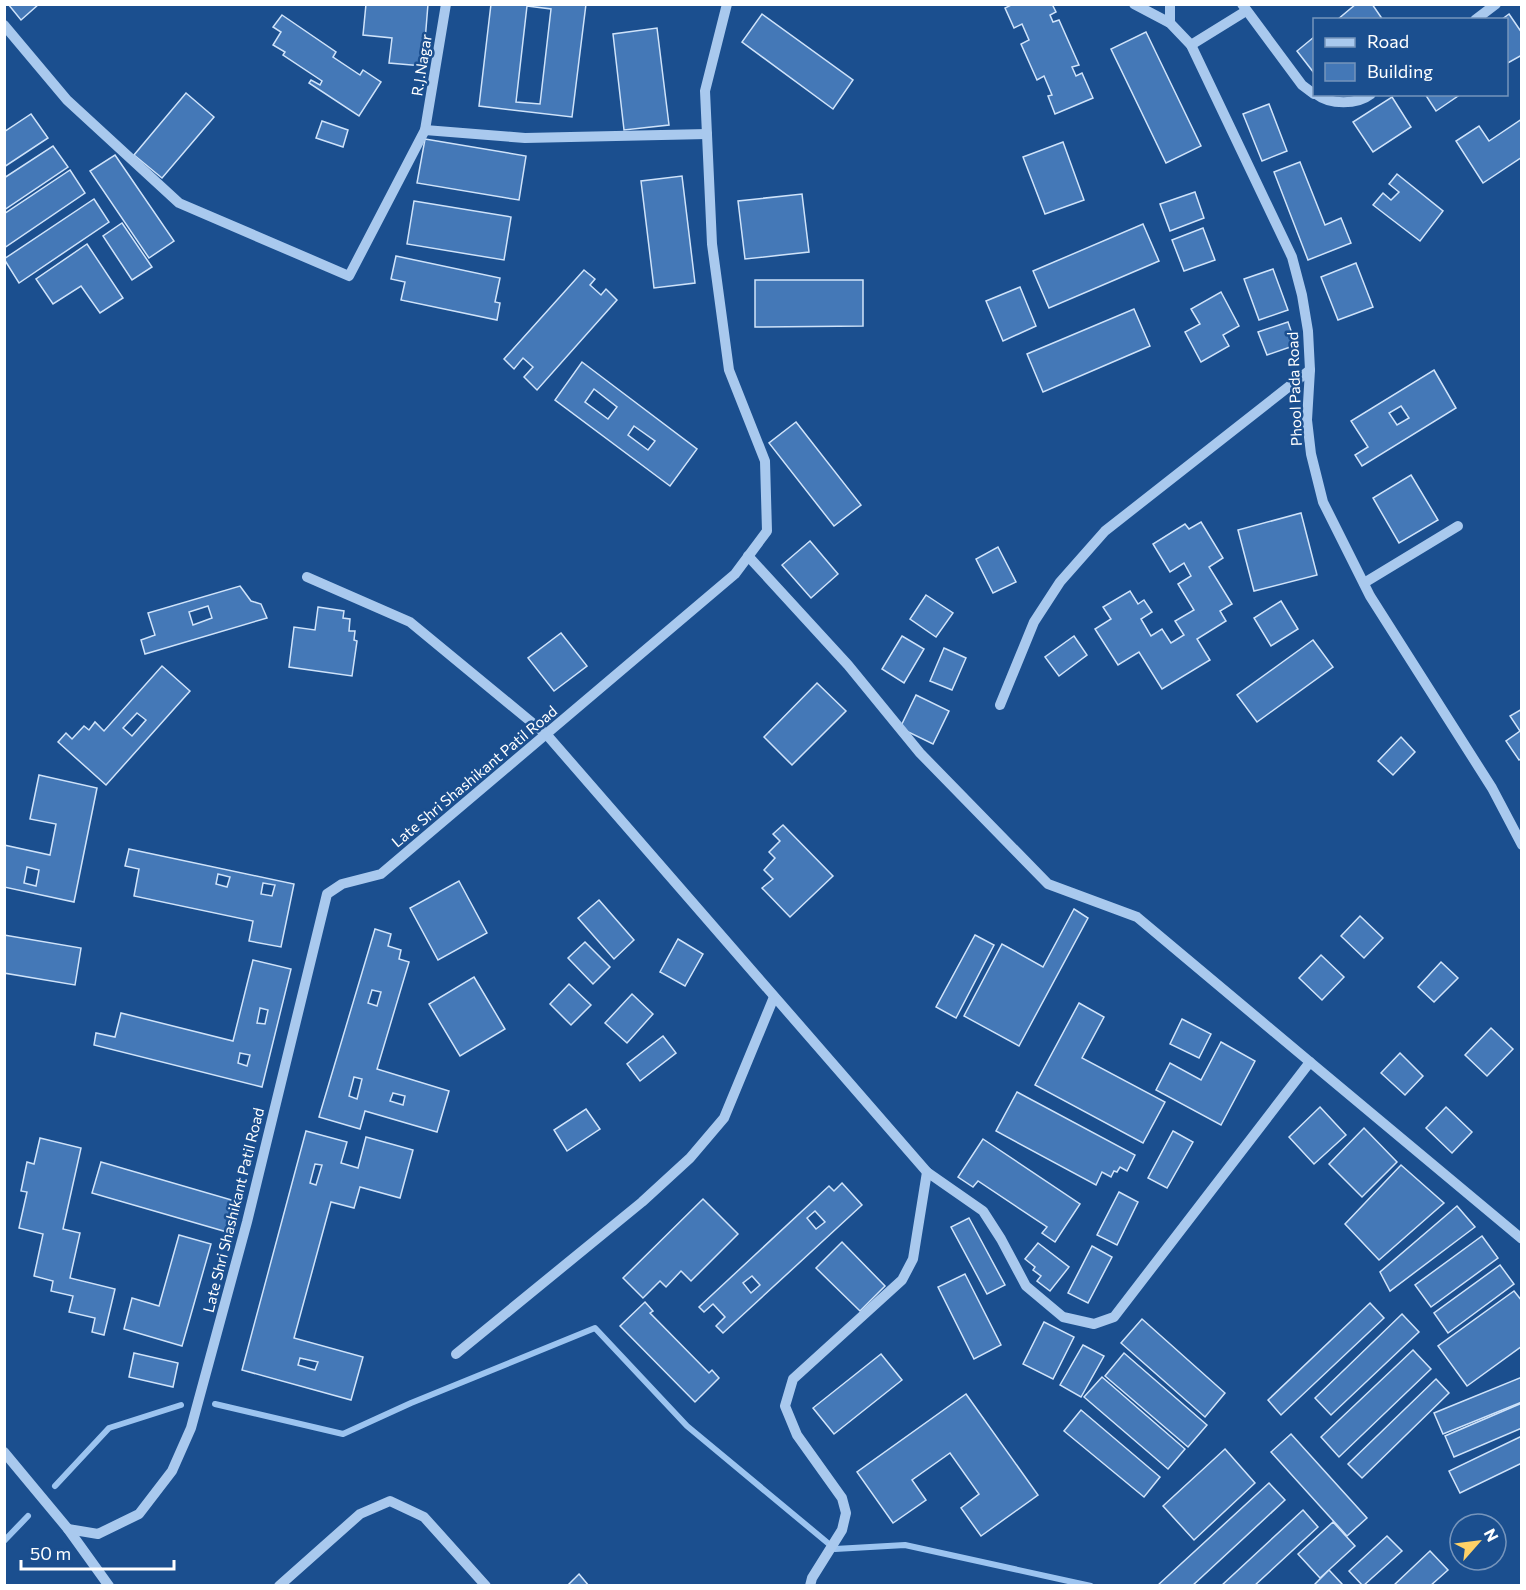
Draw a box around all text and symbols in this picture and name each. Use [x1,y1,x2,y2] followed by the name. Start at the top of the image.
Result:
[1313,18,1508,96] legend
[1367,30,1409,52] text: Road
[407,33,435,97] street label: R.J.Nagar
[1367,60,1433,82] text: Building
[1283,332,1305,446] street label: Phool Pada Road
[388,701,560,851] street label: Late Shri Shashikant Patil Road
[199,1106,267,1314] street label: Late Shri Shashikant Patil Road
[1448,1512,1508,1572] north arrow
[1480,1525,1503,1544] text: N
[21,1533,174,1571] scale bar
[30,1542,71,1564] text: 50 m

